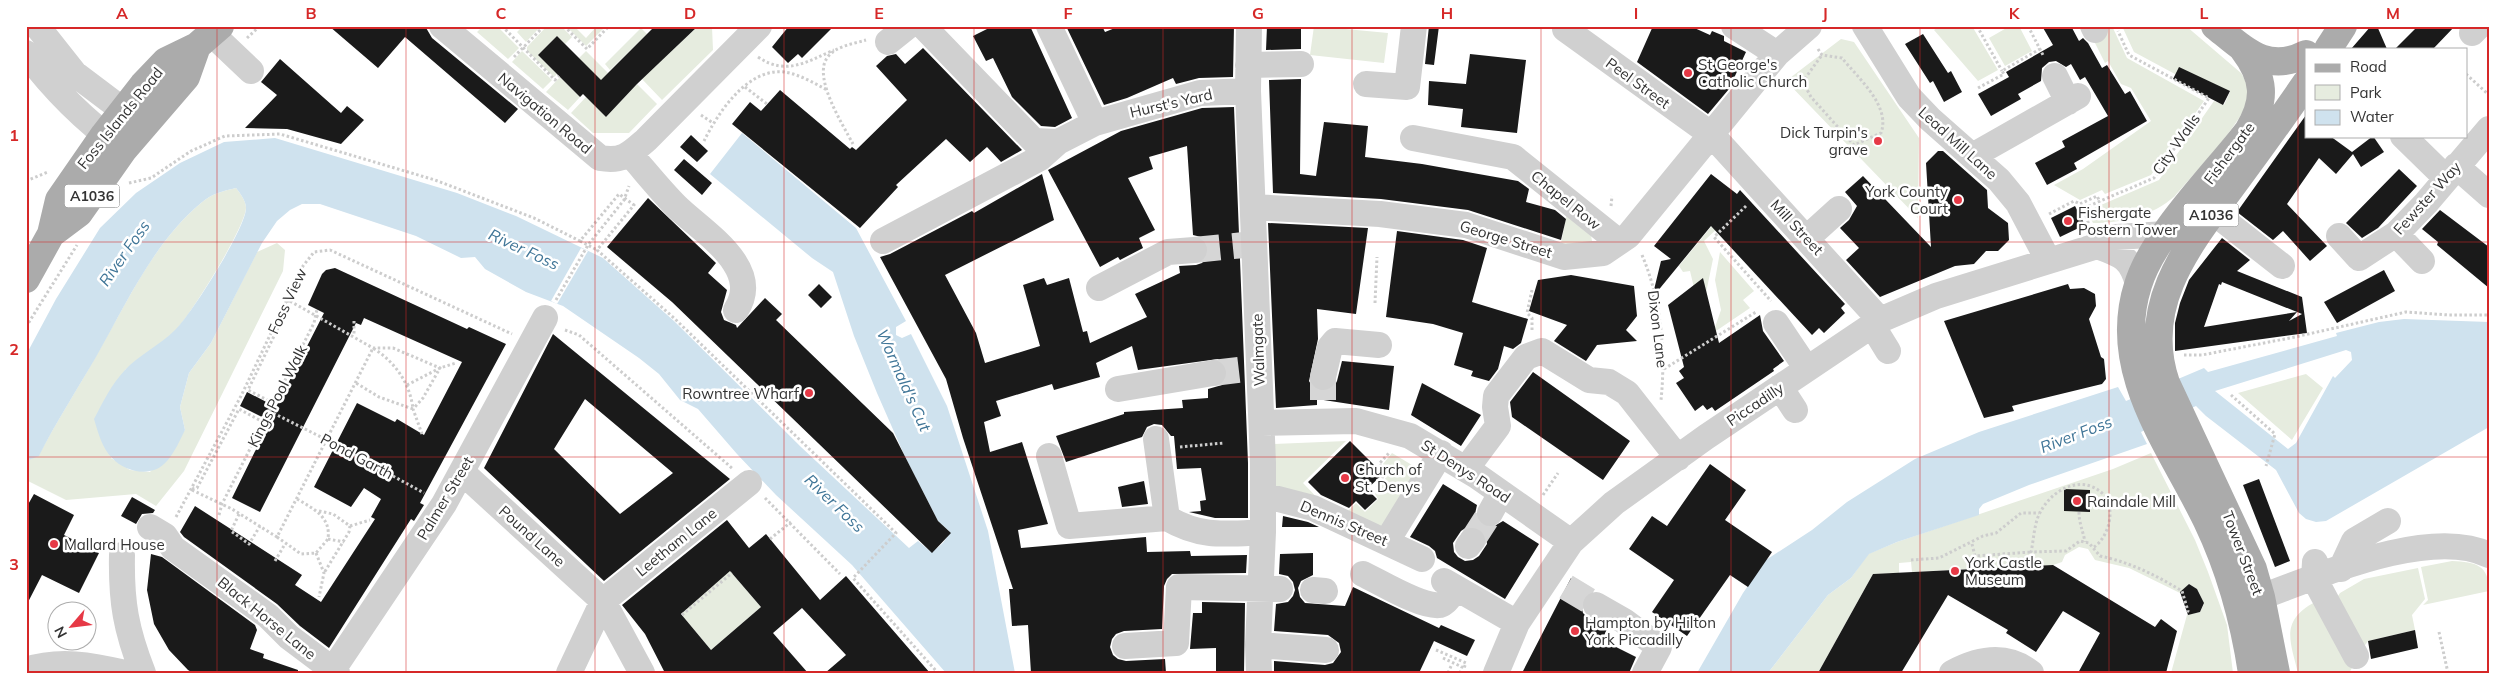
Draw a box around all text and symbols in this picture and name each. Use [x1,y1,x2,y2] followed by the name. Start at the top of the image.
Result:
[116,3,128,23] text: A
[305,3,317,23] text: B
[496,3,507,23] text: C
[684,3,696,23] text: D
[874,3,884,23] text: E
[1063,3,1073,23] text: F
[1252,3,1264,23] text: G
[1441,3,1453,23] text: H
[1634,3,1638,23] text: I
[1822,3,1828,23] text: J
[2009,3,2021,23] text: K
[2200,3,2209,23] text: L
[2386,3,2400,23] text: M
[2305,48,2468,138] legend
[1602,53,1674,113] street label: Peel Street
[1698,55,1807,91] place label: St George's Catholic Church
[2350,57,2387,76] text: Road
[73,63,167,173] street label: Foss Islands Road
[1682,67,1694,79] marker: St George's Catholic Church
[494,68,596,158] street label: Navigation Road
[2350,83,2382,102] text: Park
[1128,84,1214,122] street label: Hurst's Yard
[1915,103,2001,183] street label: Lead Mill Lane
[2350,107,2394,126] text: Water
[2148,110,2204,178] street label: City Walls
[2199,118,2259,188] street label: Fishergate
[1780,123,1868,159] place label: Dick Turpin's grave
[9,125,19,145] text: 1
[1872,135,1884,147] marker: Dick Turpin's grave
[2389,157,2465,238] street label: Fewster Way
[1527,166,1605,234] street label: Chapel Row
[1864,182,1948,218] place label: York County Court
[64,185,120,208] road number: A1036
[1952,194,1964,206] marker: York County Court
[1767,195,1827,259] street label: Mill Street
[2078,203,2178,239] place label: Fishergate Postern Tower
[2184,204,2238,226] road number: A1036
[2062,215,2074,227] marker: Fishergate Postern Tower
[94,216,154,290] water label: River Foss
[1457,216,1555,262] street label: George Street
[485,224,563,274] water label: River Foss
[263,265,311,337] street label: Foss View
[1644,289,1672,369] street label: Dixon Lane
[1247,313,1269,387] street label: Walmgate
[872,326,936,435] water label: Wormald's Cut
[9,339,19,359] text: 2
[243,341,311,450] street label: Kings Pool Walk
[1723,378,1787,430] street label: Piccadilly
[682,384,800,403] place label: Rowntree Wharf
[803,387,815,399] marker: Rowntree Wharf
[2037,411,2115,457] water label: River Foss
[317,429,397,483] street label: Pond Garth
[1418,435,1514,507] street label: St Denys Road
[413,453,477,543] street label: Palmer Street
[1355,460,1423,496] place label: Church of St. Denys
[801,470,869,537] water label: River Foss
[1339,472,1351,484] marker: Church of St. Denys
[2087,492,2176,511] place label: Raindale Mill
[2071,495,2083,507] marker: Raindale Mill
[1297,496,1391,550] street label: Dennis Street
[495,501,569,571] street label: Pound Lane
[632,504,720,580] street label: Leetham Lane
[2218,508,2268,598] street label: Tower Street
[64,535,165,554] place label: Mallard House
[48,538,60,550] marker: Mallard House
[1964,553,2042,589] place label: York Castle Museum
[9,554,19,574] text: 3
[1949,565,1961,577] marker: York Castle Museum
[214,573,320,663] street label: Black Horse Lane
[48,602,98,652] north arrow
[1584,613,1716,649] place label: Hampton by Hilton York Piccadilly
[50,623,71,641] text: N
[1569,625,1581,637] marker: Hampton by Hilton York Piccadilly

